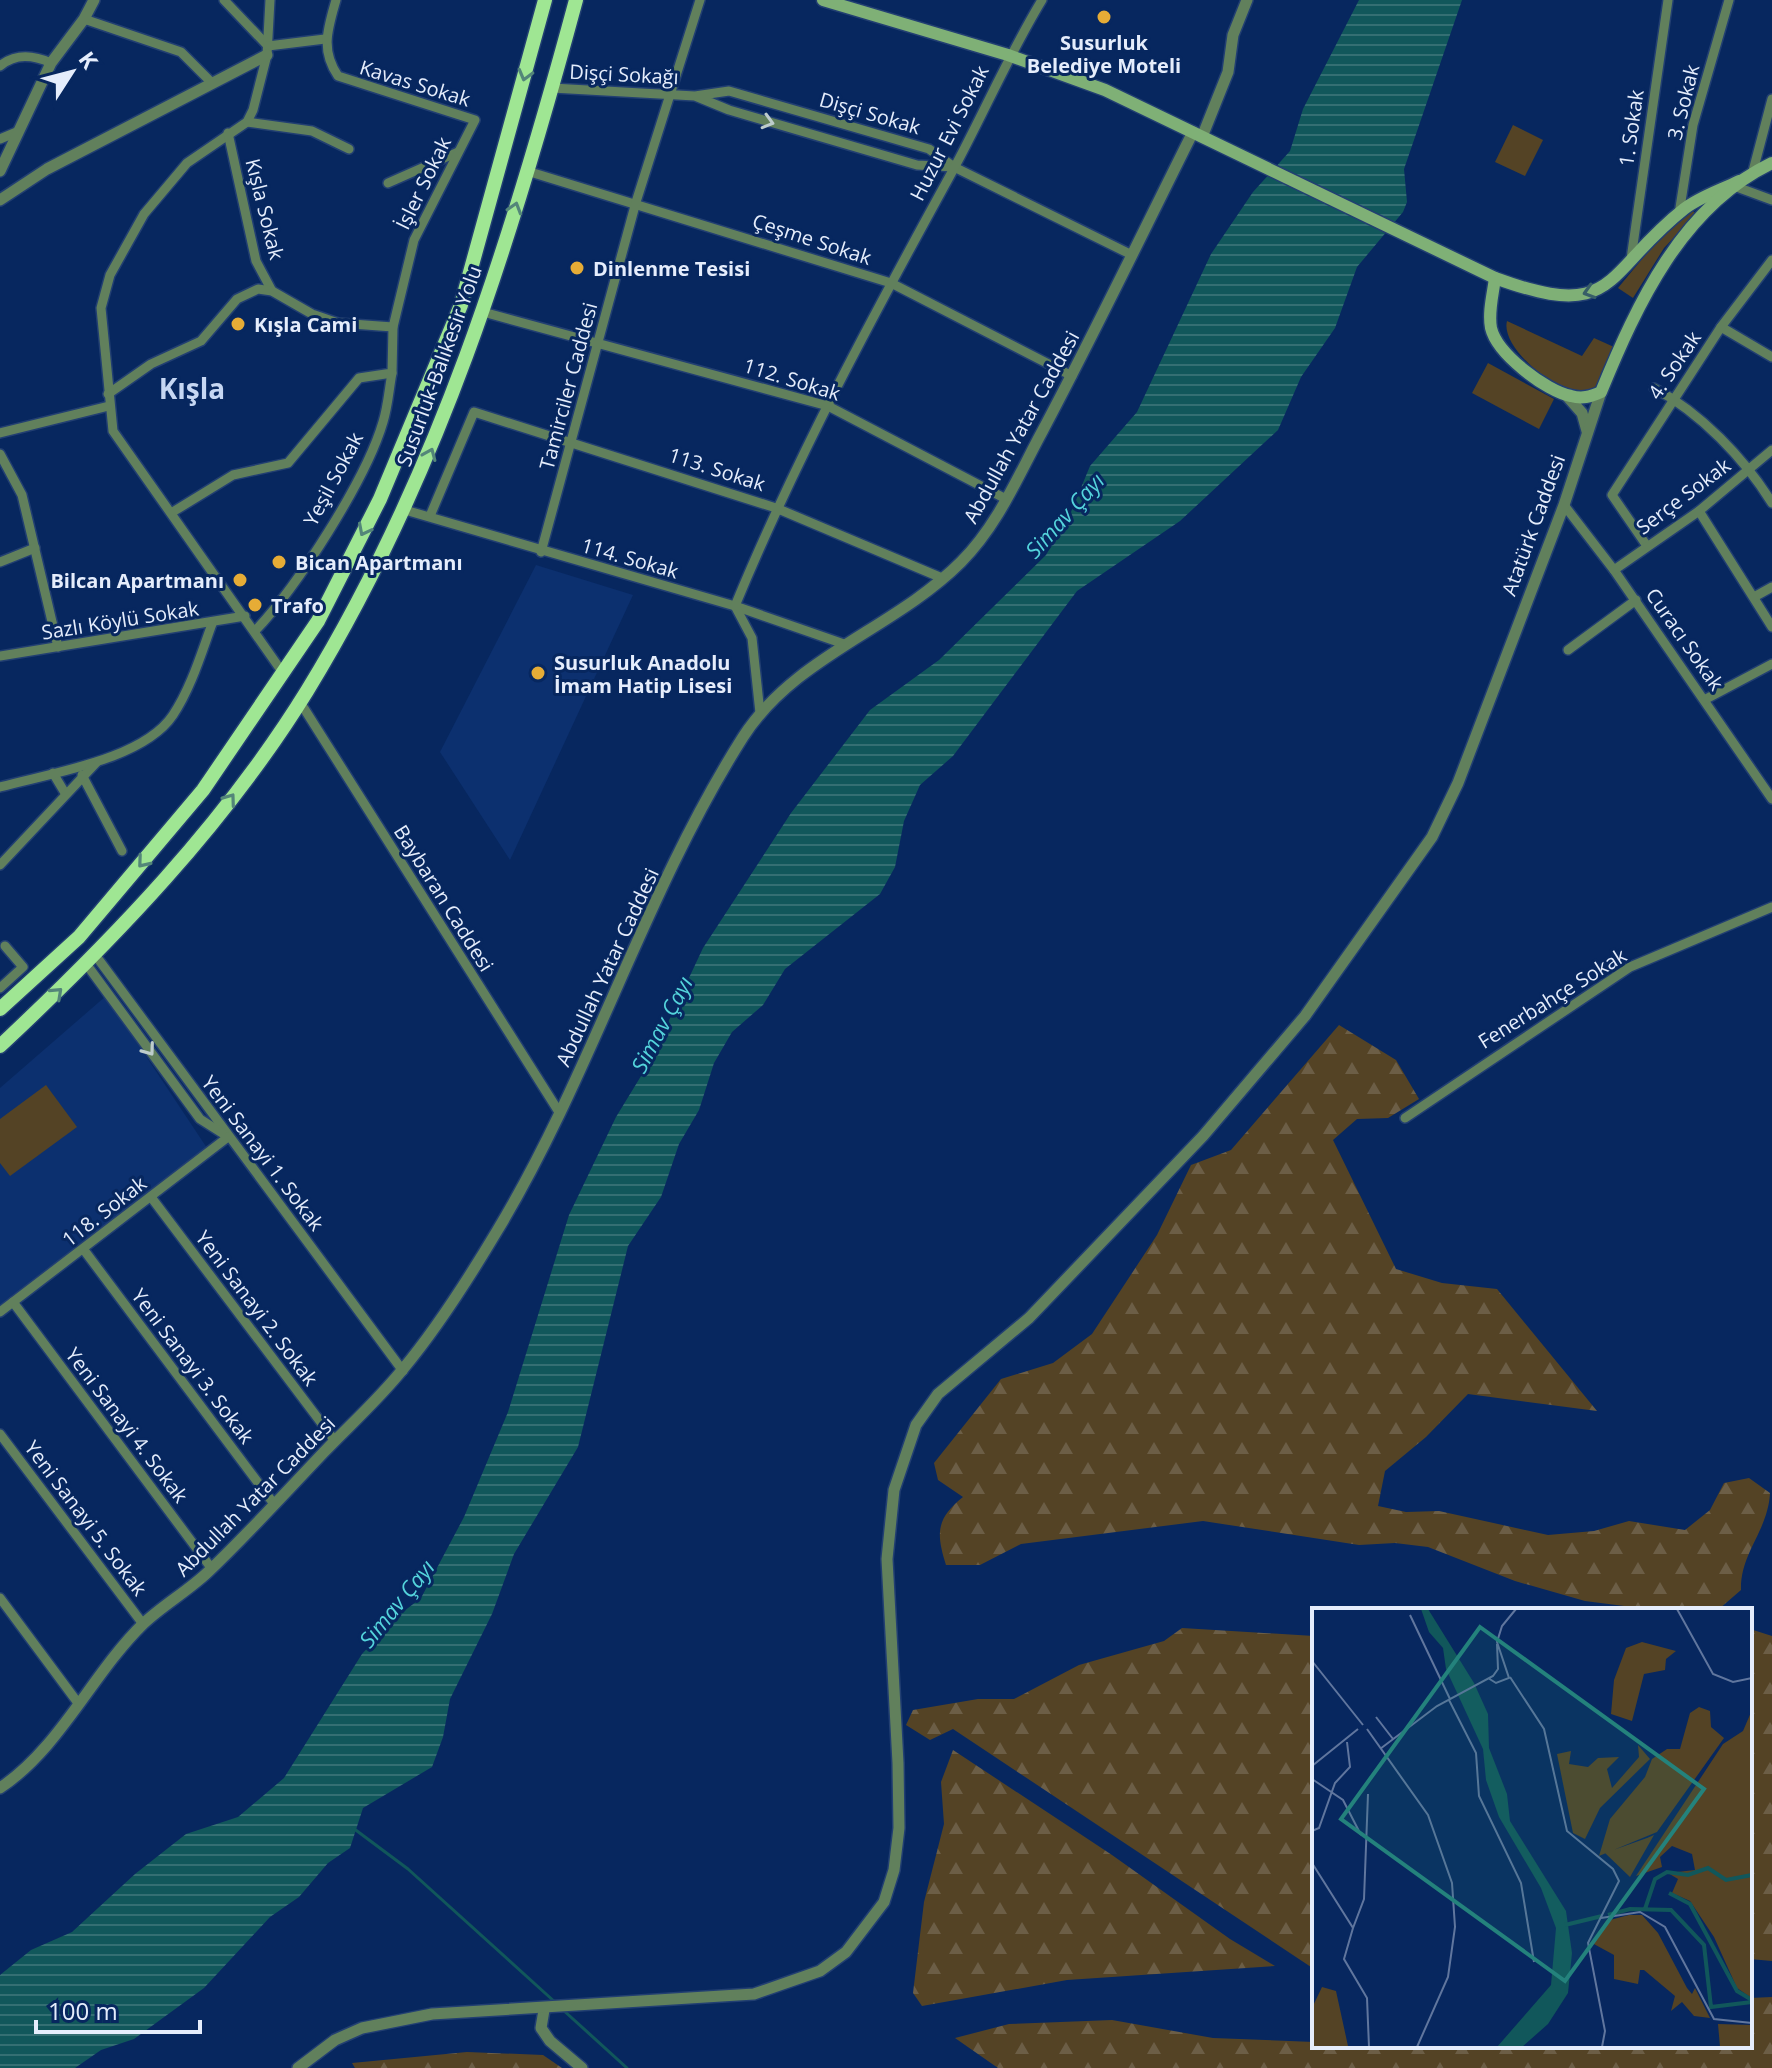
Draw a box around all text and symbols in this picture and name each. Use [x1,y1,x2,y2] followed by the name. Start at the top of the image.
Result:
[1095,8,1113,26] marker: Susurluk Belediye Moteli
[1027,29,1181,79] place label: Susurluk Belediye Moteli
[32,32,112,112] north arrow
[73,45,106,75] text: K
[356,53,474,113] street label: Kavas Sokak
[569,58,679,90] street label: Dişçi Sokağı
[903,60,995,205] street label: Huzur Evi Sokak
[1661,61,1706,143] street label: 3. Sokak
[517,68,534,82] one-way arrow
[816,86,924,140] street label: Dişçi Sokak
[1612,88,1650,168] street label: 1. Sokak
[761,113,775,129] one-way arrow
[389,132,457,234] street label: İşler Sokak
[239,156,291,263] street label: Kışla Sokak
[506,202,522,216] one-way arrow
[749,207,875,271] street label: Çeşme Sokak
[593,255,750,282] place label: Dinlenme Tesisi
[568,259,586,277] marker: Dinlenme Tesisi
[390,262,488,470] street label: Susurluk-Balıkesir Yolu
[1583,283,1596,299] one-way arrow
[533,299,603,473] street label: Tamirciler Caddesi
[254,311,357,338] place label: Kışla Cami
[229,315,247,333] marker: Kışla Cami
[1641,325,1707,404] street label: 4. Sokak
[957,326,1085,528] street label: Abdullah Yatar Caddesi
[740,351,844,407] street label: 112. Sokak
[159,369,225,407] district label: Kışla
[297,427,369,531] street label: Yeşil Sokak
[665,441,769,497] street label: 113. Sokak
[420,447,436,462] one-way arrow
[1495,451,1571,599] street label: Atatürk Caddesi
[1630,451,1736,540] street label: Serçe Sokak
[1018,466,1110,564] water label: Simav Çayı
[358,522,373,537] one-way arrow
[578,531,682,585] street label: 114. Sokak
[295,549,463,576] place label: Bican Apartmanı
[270,553,288,571] marker: Bican Apartmanı
[50,567,224,594] place label: Bilcan Apartmanı
[231,571,249,589] marker: Bilcan Apartmanı
[1640,582,1730,696] street label: Curacı Sokak
[271,592,324,619] place label: Trafo
[40,594,201,646] street label: Sazlı Köylü Sokak
[246,596,264,614] marker: Trafo
[554,649,732,699] place label: Susurluk Anadolu İmam Hatip Lisesi
[529,664,547,682] marker: Susurluk Anadolu İmam Hatip Lisesi
[220,793,235,808] one-way arrow
[388,820,500,976] street label: Baybaran Caddesi
[138,853,152,867] one-way arrow
[549,863,665,1071] street label: Abdullah Yatar Caddesi
[1473,941,1632,1054] street label: Fenerbahçe Sokak
[623,971,699,1077] water label: Simav Çayı
[48,987,62,1002] one-way arrow
[140,1042,154,1056] one-way arrow
[196,1070,331,1236] street label: Yeni Sanayi 1. Sokak
[56,1169,152,1252] street label: 118. Sokak
[190,1225,325,1391] street label: Yeni Sanayi 2. Sokak
[126,1283,261,1449] street label: Yeni Sanayi 3. Sokak
[60,1342,195,1508] street label: Yeni Sanayi 4. Sokak
[169,1410,341,1582] street label: Abdullah Yatar Caddesi
[19,1435,154,1601] street label: Yeni Sanayi 5. Sokak
[351,1553,441,1653] water label: Simav Çayı
[1312,1608,1752,2048] inset map
[36,1984,200,2034] scale bar
[48,1994,118,2027] text: 100 m

